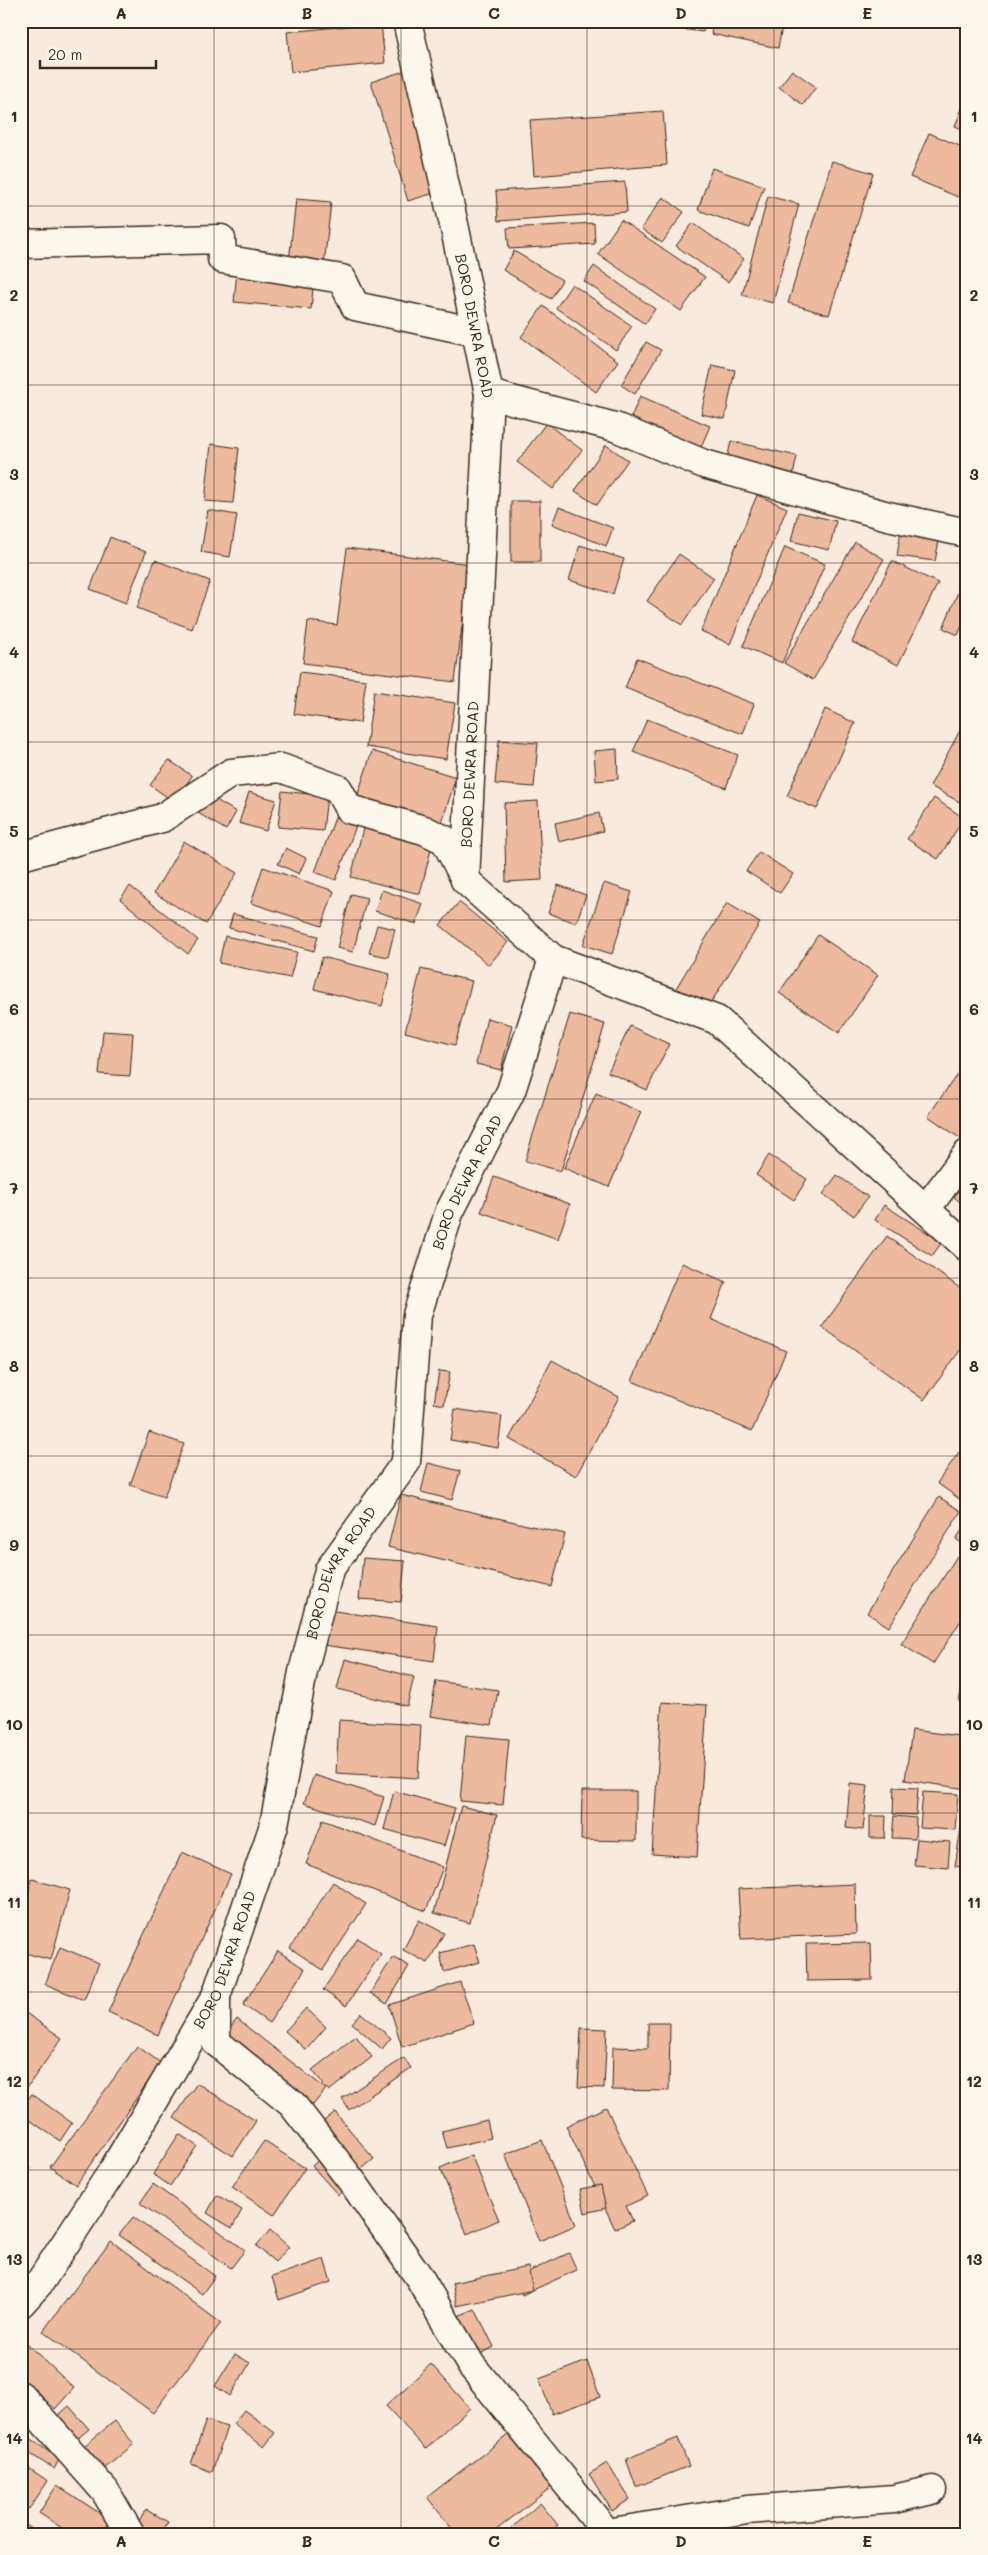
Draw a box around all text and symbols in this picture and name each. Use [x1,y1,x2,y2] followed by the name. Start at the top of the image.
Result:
[115,2,127,23] text: A
[302,2,312,23] text: B
[488,2,500,23] text: C
[675,2,687,23] text: D
[862,2,872,23] text: E
[40,38,156,70] scale bar
[48,44,82,64] text: 20 m
[10,105,18,126] text: 1
[970,105,978,126] text: 1
[451,252,499,400] street label: BORO DEWRA ROAD
[10,284,19,305] text: 2
[970,284,979,305] text: 2
[9,463,19,484] text: 3
[969,463,979,484] text: 3
[9,641,19,662] text: 4
[969,641,979,662] text: 4
[456,701,483,848] street label: BORO DEWRA ROAD
[9,820,19,841] text: 5
[969,820,979,841] text: 5
[9,998,19,1019] text: 6
[969,998,979,1019] text: 6
[427,1111,506,1252] street label: BORO DEWRA ROAD
[10,1177,19,1198] text: 7
[970,1177,979,1198] text: 7
[9,1355,19,1376] text: 8
[969,1355,979,1376] text: 8
[301,1502,380,1641] street label: BORO DEWRA ROAD
[9,1534,19,1555] text: 9
[969,1534,979,1555] text: 9
[5,1713,23,1734] text: 10
[965,1713,983,1734] text: 10
[188,1888,260,2032] street label: BORO DEWRA ROAD
[7,1891,21,1912] text: 11
[967,1891,981,1912] text: 11
[6,2070,22,2091] text: 12
[966,2070,982,2091] text: 12
[6,2248,23,2269] text: 13
[966,2248,983,2269] text: 13
[5,2427,23,2448] text: 14
[965,2427,983,2448] text: 14
[115,2530,127,2551] text: A
[302,2530,312,2551] text: B
[488,2530,500,2551] text: C
[675,2530,687,2551] text: D
[862,2530,872,2551] text: E

